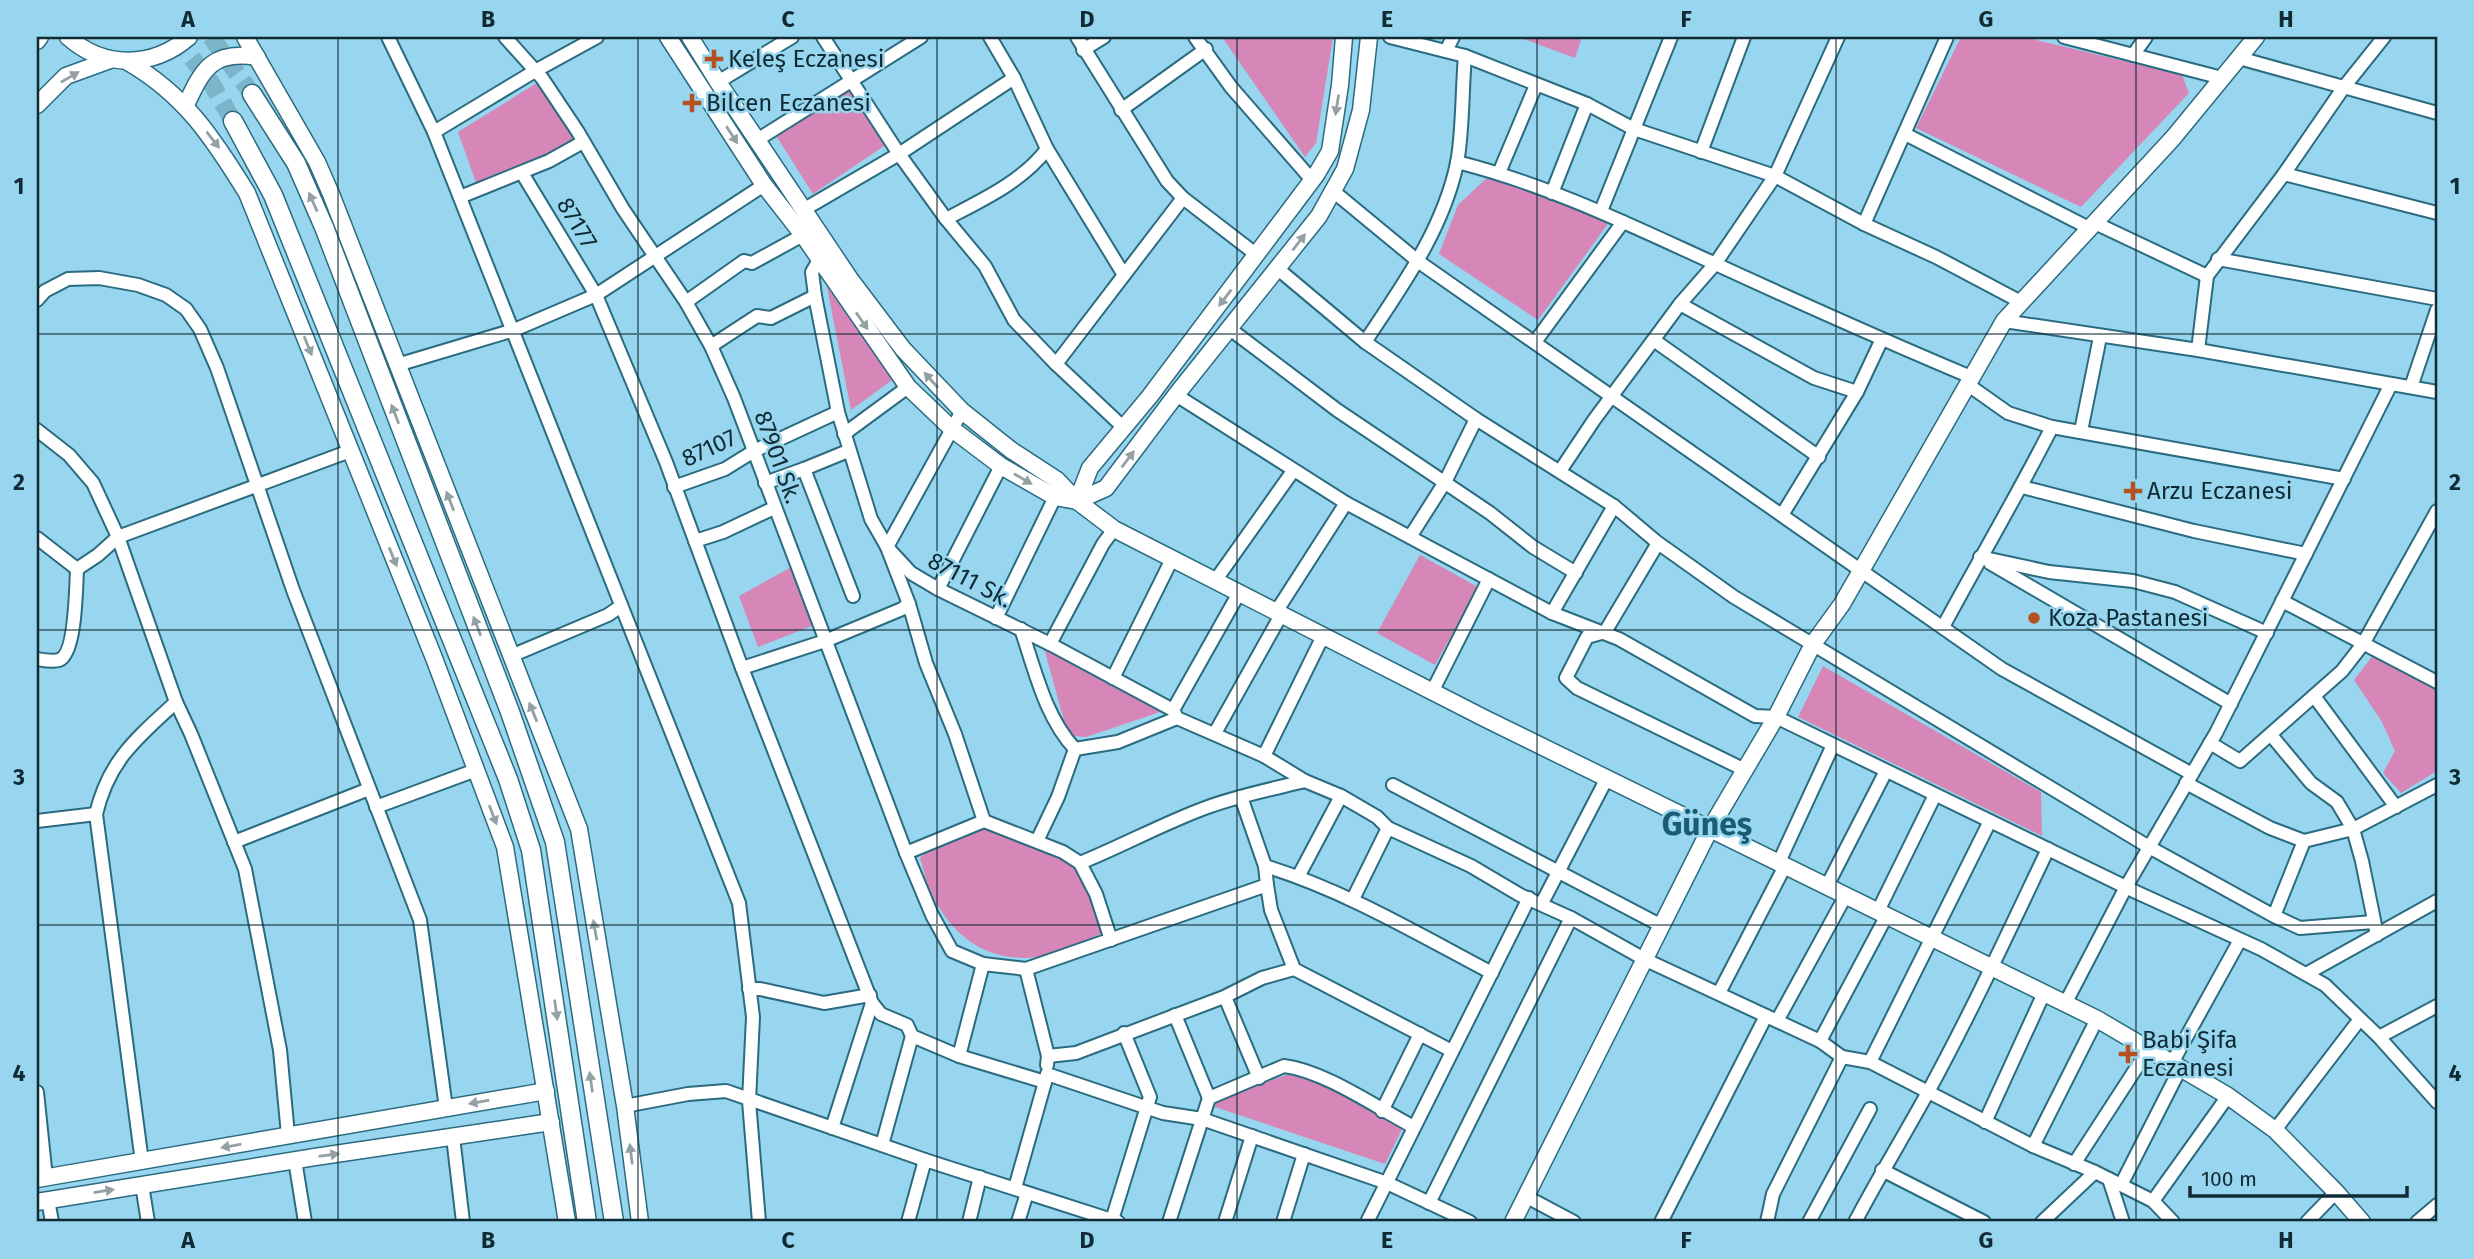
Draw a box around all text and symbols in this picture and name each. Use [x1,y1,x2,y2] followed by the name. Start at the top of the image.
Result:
[180,5,195,33] text: A
[481,5,495,33] text: B
[781,5,795,33] text: C
[1080,5,1095,33] text: D
[1381,5,1393,33] text: E
[1680,5,1692,33] text: F
[1979,5,1993,33] text: G
[2278,5,2294,33] text: H
[728,45,885,73] place label: Keleş Eczanesi
[706,51,722,67] marker: Keleş Eczanesi
[60,71,79,83] one-way arrow
[706,89,871,117] place label: Bilcen Eczanesi
[1331,94,1342,116] one-way arrow
[684,95,700,111] marker: Bilcen Eczanesi
[725,126,738,145] one-way arrow
[205,131,220,149] one-way arrow
[14,172,24,200] text: 1
[2450,172,2460,200] text: 1
[307,192,319,212] one-way arrow
[551,192,603,254] street label: 87177
[1291,233,1305,251] one-way arrow
[1218,289,1232,307] one-way arrow
[855,312,868,331] one-way arrow
[303,335,314,356] one-way arrow
[923,371,939,389] one-way arrow
[390,403,401,424] one-way arrow
[748,407,808,507] street label: 87901 Sk.
[677,423,741,473] street label: 87107
[1120,450,1134,468] one-way arrow
[13,468,25,496] text: 2
[2449,468,2461,496] text: 2
[1014,473,1033,485] one-way arrow
[2147,477,2293,505] place label: Arzu Eczanesi
[2125,483,2141,499] marker: Arzu Eczanesi
[445,490,456,511] one-way arrow
[388,546,399,567] one-way arrow
[923,546,1017,614] street label: 87111 Sk.
[2048,604,2209,632] place label: Koza Pastanesi
[2026,610,2042,626] marker: Koza Pastanesi
[471,616,482,637] one-way arrow
[528,702,539,723] one-way arrow
[12,763,25,791] text: 3
[2448,763,2461,791] text: 3
[488,804,499,825] one-way arrow
[1662,805,1752,844] district label: Güneş
[589,919,600,941] one-way arrow
[551,999,562,1021] one-way arrow
[2142,1026,2237,1082] place label: Babi Şifa Eczanesi
[2120,1046,2136,1062] marker: Babi Şifa Eczanesi
[13,1059,26,1087] text: 4
[2449,1059,2462,1087] text: 4
[585,1071,596,1093] one-way arrow
[468,1097,490,1108] one-way arrow
[220,1140,242,1151] one-way arrow
[626,1143,637,1165] one-way arrow
[318,1149,340,1160] one-way arrow
[2190,1154,2408,1198] scale bar
[2201,1166,2257,1192] text: 100 m
[93,1185,115,1196] one-way arrow
[180,1226,195,1254] text: A
[481,1226,495,1254] text: B
[781,1226,795,1254] text: C
[1080,1226,1095,1254] text: D
[1381,1226,1393,1254] text: E
[1680,1226,1692,1254] text: F
[1979,1226,1993,1254] text: G
[2278,1226,2294,1254] text: H

